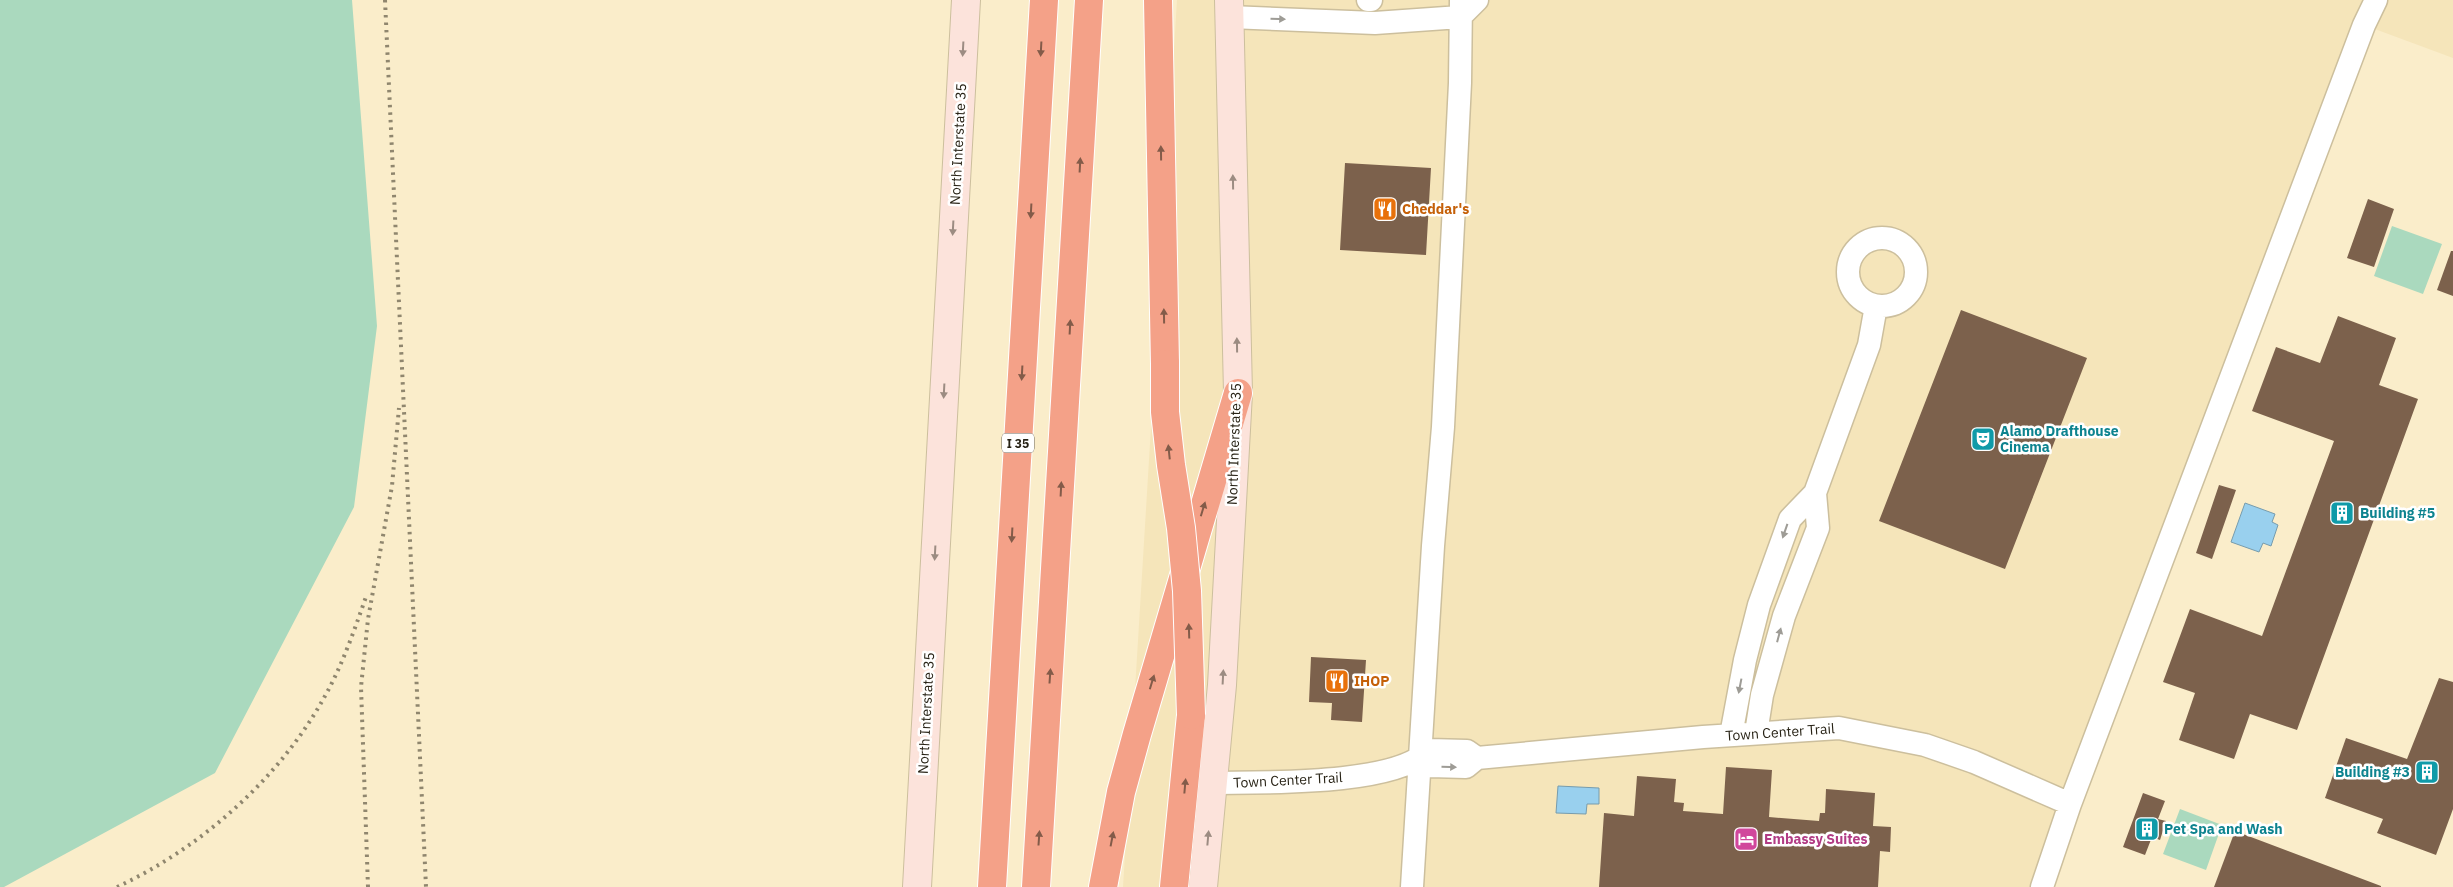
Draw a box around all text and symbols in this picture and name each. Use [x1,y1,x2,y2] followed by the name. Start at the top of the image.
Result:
[1271,15,1287,23] one-way arrow
[959,41,967,57] one-way arrow
[1036,41,1044,57] one-way arrow
[946,83,970,205] street label: North Interstate 35
[1157,145,1165,161] one-way arrow
[1076,156,1084,172] one-way arrow
[1229,174,1237,190] one-way arrow
[1372,196,1398,222] restaurant icon: Cheddar's
[1402,200,1469,218] place label: Cheddar's
[1027,203,1035,219] one-way arrow
[949,221,957,237] one-way arrow
[1160,307,1168,323] one-way arrow
[1067,319,1075,335] one-way arrow
[1233,336,1241,352] one-way arrow
[1017,365,1025,381] one-way arrow
[940,383,948,399] one-way arrow
[1223,383,1245,505] street label: North Interstate 35
[2000,422,2119,456] place label: Alamo Drafthouse Cinema
[1970,426,1996,452] theatre icon: Alamo Drafthouse Cinema
[1002,433,1034,452] road number: I 35
[1165,444,1173,460] one-way arrow
[1057,481,1065,497] one-way arrow
[2329,500,2355,526] building icon: Building #5
[1200,502,1208,517] one-way arrow
[2360,504,2435,522] place label: Building #5
[1781,523,1788,538] one-way arrow
[1008,528,1016,544] one-way arrow
[931,545,939,561] one-way arrow
[1184,623,1192,639] one-way arrow
[1775,627,1783,642] one-way arrow
[914,652,938,774] street label: North Interstate 35
[1046,668,1054,684] one-way arrow
[1219,668,1227,684] one-way arrow
[1324,668,1350,694] restaurant icon: IHOP
[1354,672,1389,690] place label: IHOP
[1149,674,1157,689] one-way arrow
[1735,679,1743,695] one-way arrow
[1725,719,1835,745] street label: Town Center Trail
[2414,759,2440,785] building icon: Building #3
[1441,763,1457,771] one-way arrow
[2335,763,2410,781] place label: Building #3
[1233,768,1343,792] street label: Town Center Trail
[1181,778,1189,794] one-way arrow
[2134,816,2160,842] building icon: Pet Spa and Wash
[2164,820,2283,838] place label: Pet Spa and Wash
[1733,826,1759,852] hotel icon: Embassy Suites
[1036,830,1044,846] one-way arrow
[1204,830,1212,846] one-way arrow
[1764,830,1867,848] place label: Embassy Suites
[1108,831,1116,847] one-way arrow

